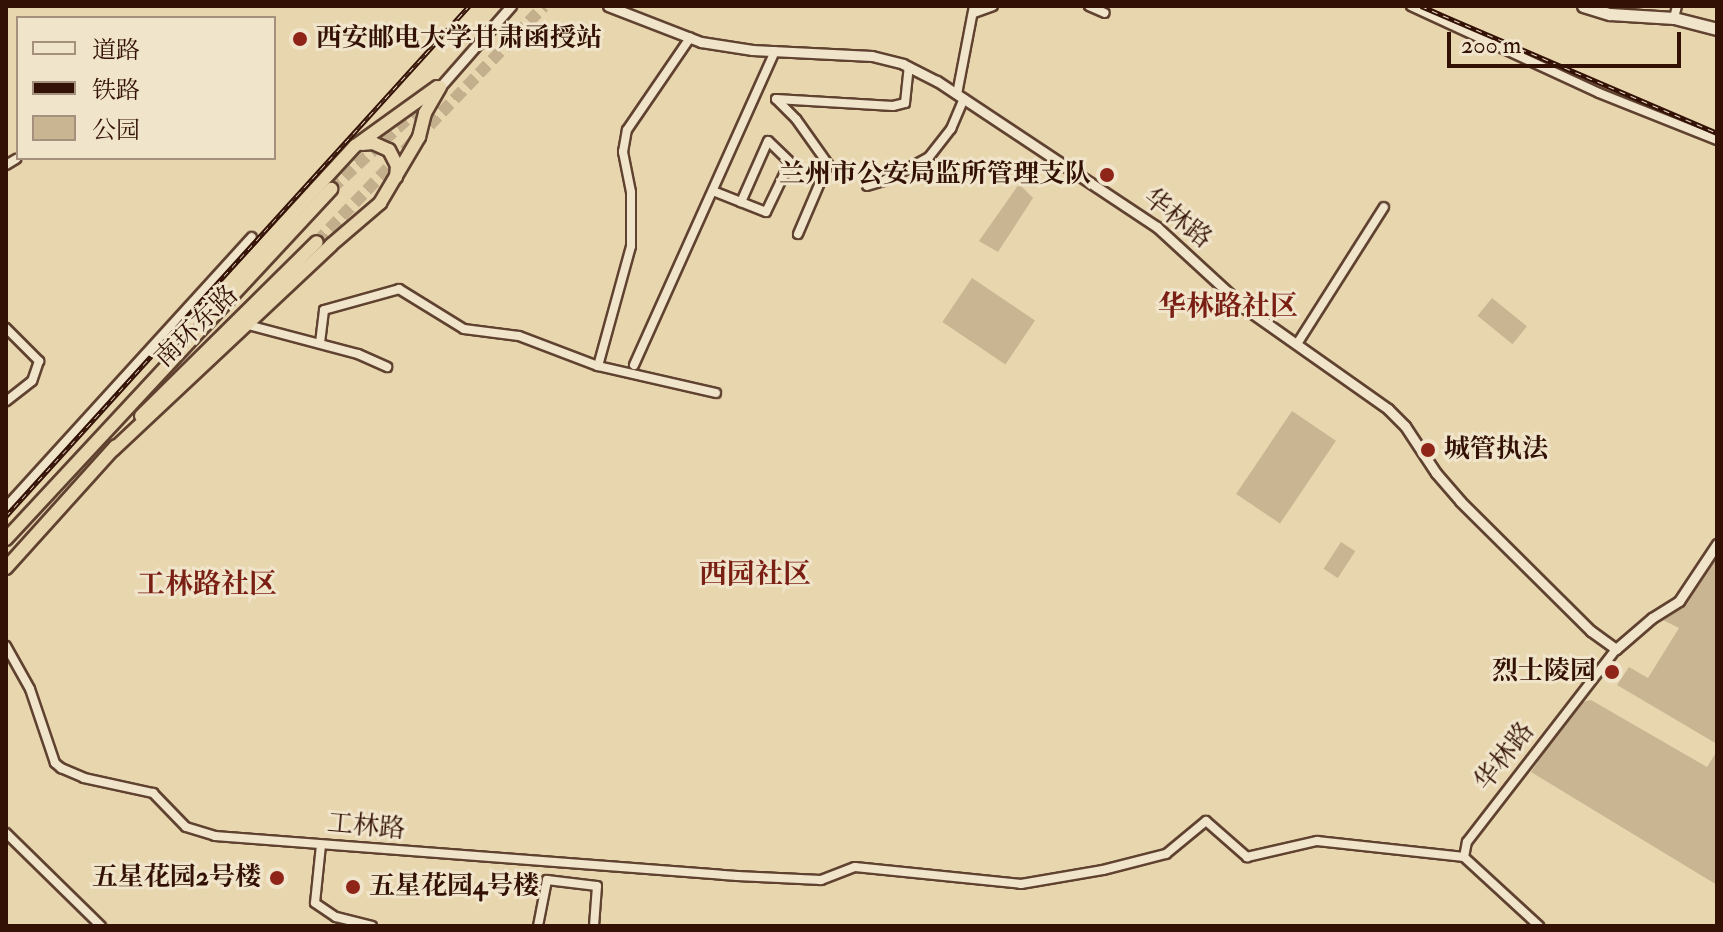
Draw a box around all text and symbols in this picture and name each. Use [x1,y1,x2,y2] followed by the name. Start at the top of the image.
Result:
[16,16,276,160] legend
[1451,16,1685,66] scale bar
[316,23,602,55] place label: 西安邮电大学甘肃函授站
[291,30,309,48] marker: 西安邮电大学甘肃函授站
[1461,30,1521,61] text: 200 m
[92,35,140,66] text: 道路
[92,75,140,106] text: 铁路
[92,115,140,146] text: 公园
[779,159,1091,191] place label: 兰州市公安局监所管理支队
[1098,166,1116,184] marker: 兰州市公安局监所管理支队
[1137,183,1217,255] street label: 华林路
[149,280,245,374] street label: 南环东路
[1158,290,1298,324] district label: 华林路社区
[1444,434,1548,466] place label: 城管执法
[1419,441,1437,459] marker: 城管执法
[699,558,811,592] district label: 西园社区
[137,568,277,602] district label: 工林路社区
[1492,656,1596,688] place label: 烈士陵园
[1603,663,1621,681] marker: 烈士陵园
[1469,717,1541,797] street label: 华林路
[326,808,406,846] street label: 工林路
[92,862,261,894] place label: 五星花园2号楼
[268,869,286,887] marker: 五星花园2号楼
[369,871,539,903] place label: 五星花园4号楼
[344,878,362,896] marker: 五星花园4号楼

